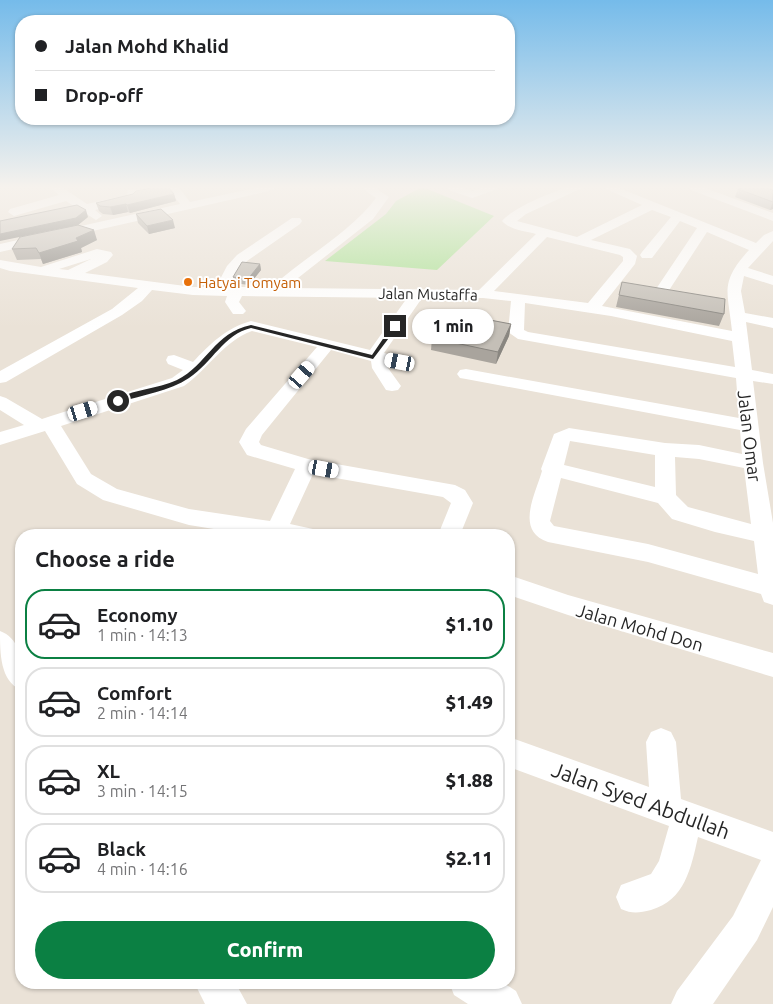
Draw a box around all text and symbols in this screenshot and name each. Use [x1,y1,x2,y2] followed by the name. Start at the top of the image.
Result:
[65,35,229,57] text: Jalan Mohd Khalid
[65,84,143,106] text: Drop-off
[198,274,301,291] place label: Hatyai Tomyam
[182,276,194,288] marker: Hatyai Tomyam
[378,285,478,303] street label: Jalan Mustaffa
[412,308,495,344] callout: 1 min
[384,315,406,337] route end
[433,317,473,335] text: 1 min
[383,352,416,372] car
[286,359,317,391] car
[734,389,766,483] street label: Jalan Omar
[107,390,129,412] route start
[66,399,99,423] car
[307,459,340,479] car
[35,546,175,571] text: Choose a ride
[574,599,706,655] street label: Jalan Mohd Don
[37,602,82,647] icon: car
[97,604,178,626] text: Economy
[445,613,493,635] text: $1.10
[97,626,188,644] text: 1 min · 14:13
[37,680,82,725] icon: car
[97,682,172,704] text: Comfort
[445,691,493,713] text: $1.49
[97,704,188,722] text: 2 min · 14:14
[549,757,733,843] street label: Jalan Syed Abdullah
[37,758,82,803] icon: car
[97,760,120,782] text: XL
[445,769,493,791] text: $1.88
[97,782,188,800] text: 3 min · 14:15
[37,836,82,881] icon: car
[97,838,146,860] text: Black
[445,847,493,869] text: $2.11
[97,860,188,878] text: 4 min · 14:16
[35,921,495,979] button: Confirm

